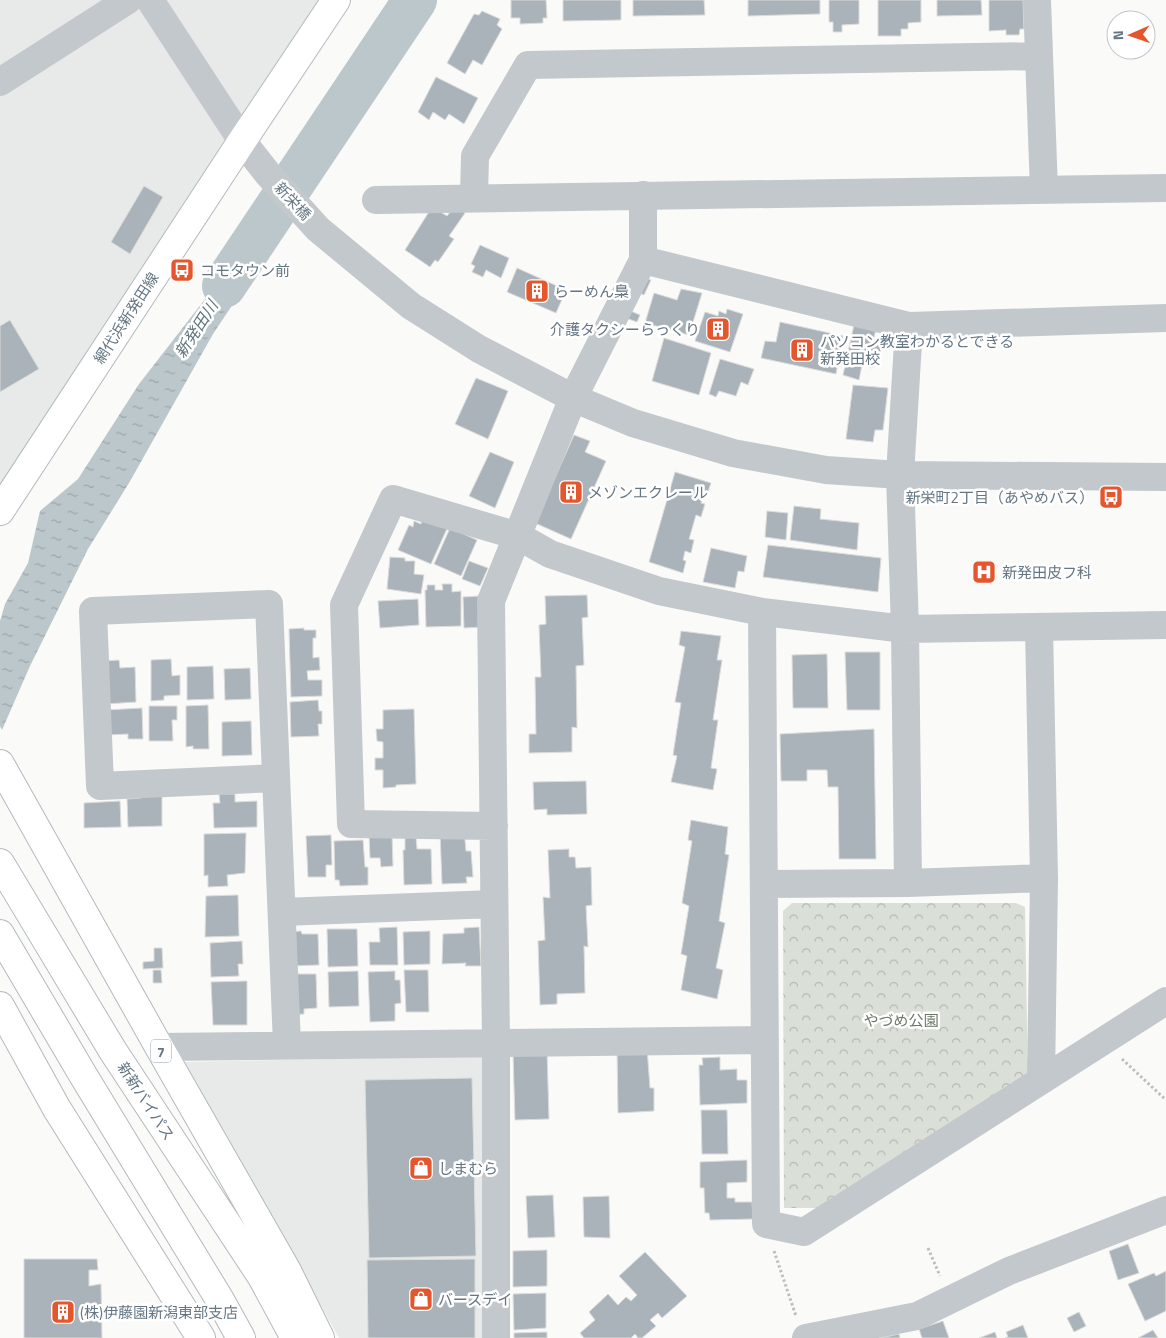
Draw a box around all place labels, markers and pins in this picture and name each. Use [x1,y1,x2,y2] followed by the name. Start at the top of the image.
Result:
[169,257,195,283] bus stop icon: コモタウン前
[200,259,290,282] place label: コモタウン前
[524,278,550,304] building icon: らーめん梟
[554,280,629,303] place label: らーめん梟
[705,316,731,342] building icon: 介護タクシーらっくり
[550,318,700,341] place label: 介護タクシーらっくり
[820,330,1014,370] place label: パソコン教室わかるとできる 新発田校
[789,337,815,363] building icon: パソコン教室わかるとできる 新発田校
[558,479,584,505] building icon: メゾンエクレール
[588,481,708,504] place label: メゾンエクレール
[1098,484,1124,510] bus stop icon: 新栄町2丁目（あやめバス）
[906,486,1094,509] place label: 新栄町2丁目（あやめバス）
[971,559,997,585] hospital icon: 新発田皮フ科
[1002,561,1092,584] place label: 新発田皮フ科
[408,1155,434,1181] shop icon: しまむら
[438,1157,498,1180] place label: しまむら
[408,1286,434,1312] shop icon: バースデイ
[438,1288,512,1311] place label: バースデイ
[50,1299,76,1325] building icon: (株)伊藤園新潟東部支店
[80,1301,238,1324] place label: (株)伊藤園新潟東部支店

